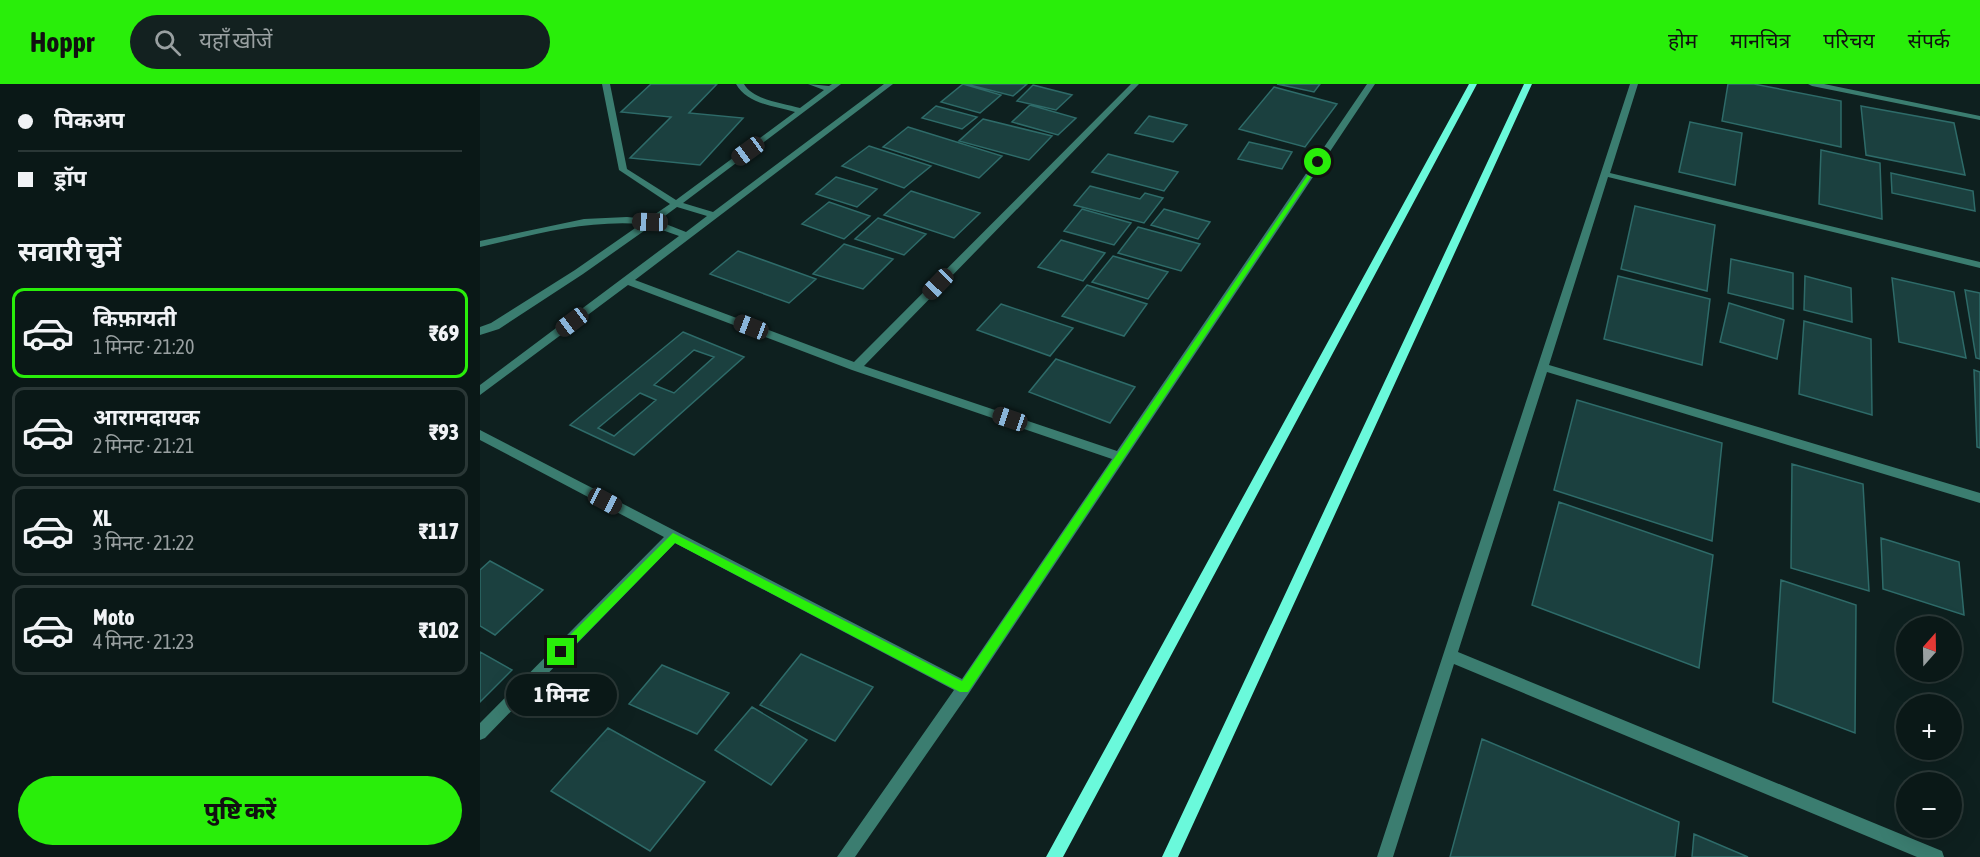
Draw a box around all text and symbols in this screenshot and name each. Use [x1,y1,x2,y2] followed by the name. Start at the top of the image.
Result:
[130,15,550,69] search box
[30,26,94,58] text: Hoppr
[151,26,184,59] icon: search
[199,27,272,53] text: यहाँ खोजें
[1668,28,1697,52] text: होम
[1730,28,1790,52] text: मानचित्र
[1823,28,1875,52] text: परिचय
[1908,28,1950,52] text: संपर्क
[54,107,125,133] text: पिकअप
[728,133,768,169] car
[1304,148,1331,175] route start
[54,165,87,191] text: ड्रॉप
[632,212,668,232] car
[18,236,121,267] text: सवारी चुनें
[919,265,957,303] car
[552,304,592,340] car
[93,305,177,331] text: किफ़ायती
[21,306,75,360] icon: car
[731,312,771,342] car
[429,320,459,346] text: ₹69
[93,335,194,358] text: 1 मिनट · 21:20
[93,404,200,430] text: आरामदायक
[21,405,75,459] icon: car
[990,405,1030,433] car
[429,419,459,445] text: ₹93
[93,434,194,457] text: 2 मिनट · 21:21
[585,485,625,517] car
[21,504,75,558] icon: car
[93,505,111,531] text: XL
[419,518,459,544] text: ₹117
[93,531,194,554] text: 3 मिनट · 21:22
[21,603,75,657] icon: car
[93,604,135,630] text: Moto
[1896,616,1962,682] north arrow
[1896,616,1962,838] map controls
[419,617,459,643] text: ₹102
[93,630,194,653] text: 4 मिनट · 21:23
[547,638,574,665] route end
[506,673,616,715] callout: 1 मिनट
[534,683,589,706] text: 1 मिनट
[1896,694,1962,760] button: +
[1896,772,1962,838] button: −
[18,776,462,845] button: पुष्टि करें

